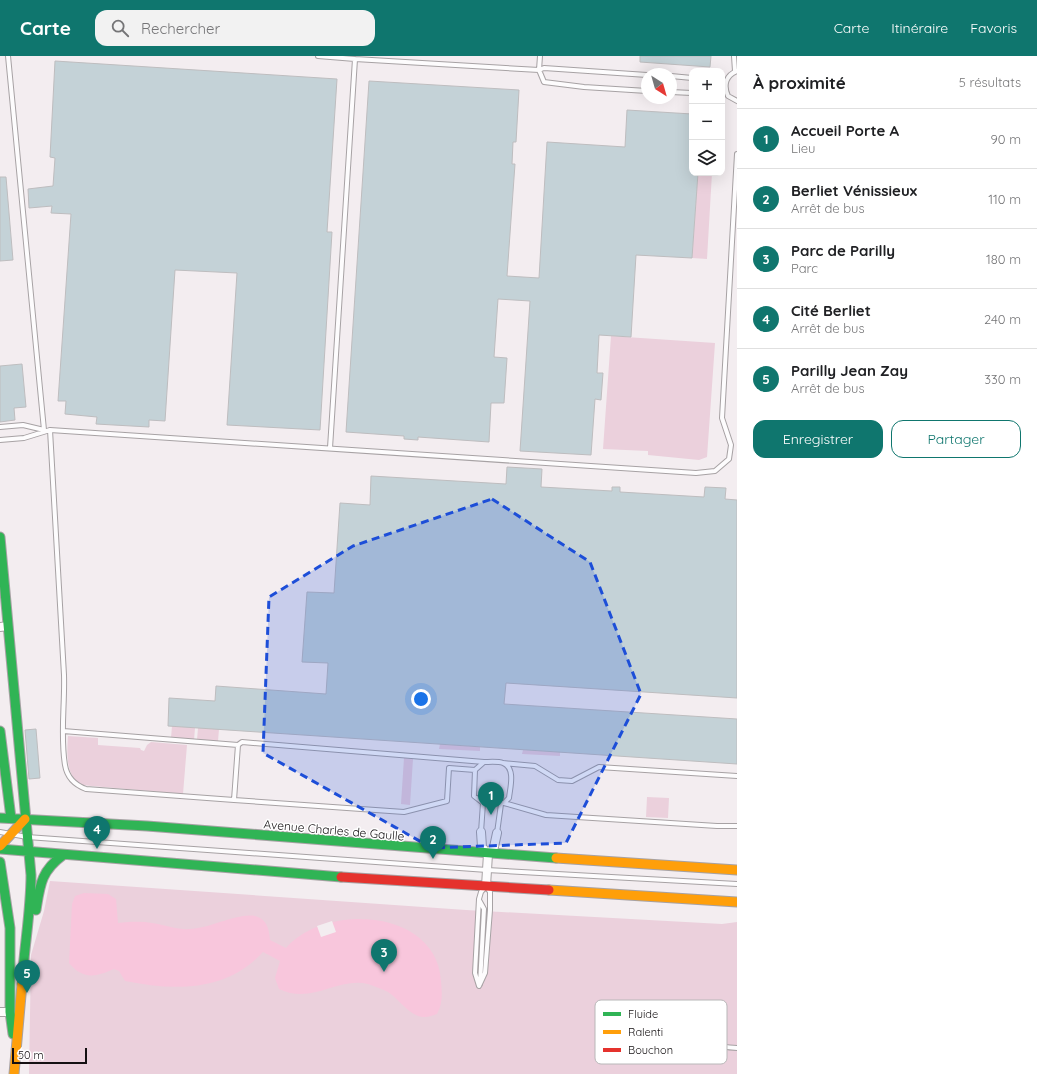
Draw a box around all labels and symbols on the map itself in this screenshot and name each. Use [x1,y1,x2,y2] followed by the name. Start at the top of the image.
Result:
[641,68,677,104] north arrow
[411,689,431,709] your location
[478,782,504,815] pin: 1
[84,816,110,849] pin: 4
[263,816,405,844] street label: Avenue Charles de Gaulle
[420,826,446,859] pin: 2
[371,939,397,972] pin: 3
[14,960,40,993] pin: 5
[595,1000,727,1064] legend
[628,1007,658,1021] text: Fluide
[628,1025,663,1039] text: Ralenti
[628,1043,673,1057] text: Bouchon
[12,1046,87,1065] scale bar

